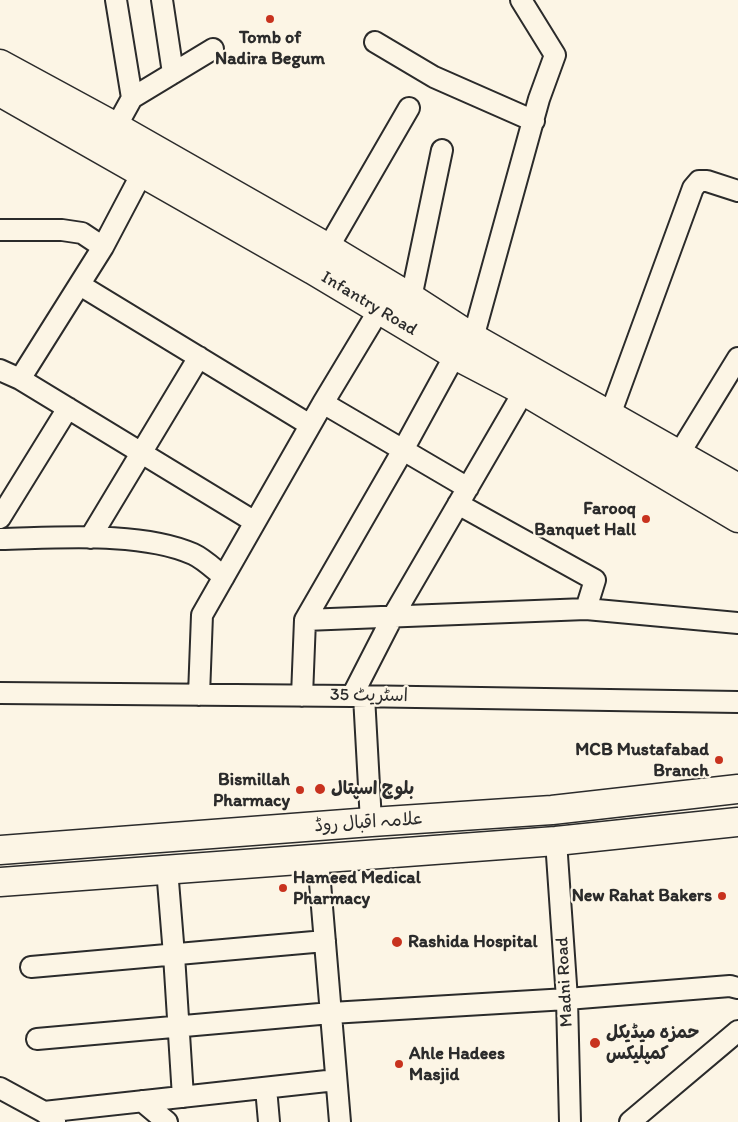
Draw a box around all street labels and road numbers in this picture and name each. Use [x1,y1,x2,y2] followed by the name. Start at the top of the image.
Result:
[317,267,421,341] street label: Infantry Road
[330,685,408,707] street label: اسٹریٹ 35
[314,808,424,838] street label: علامہ اقبال روڈ
[552,936,578,1028] street label: Madni Road

